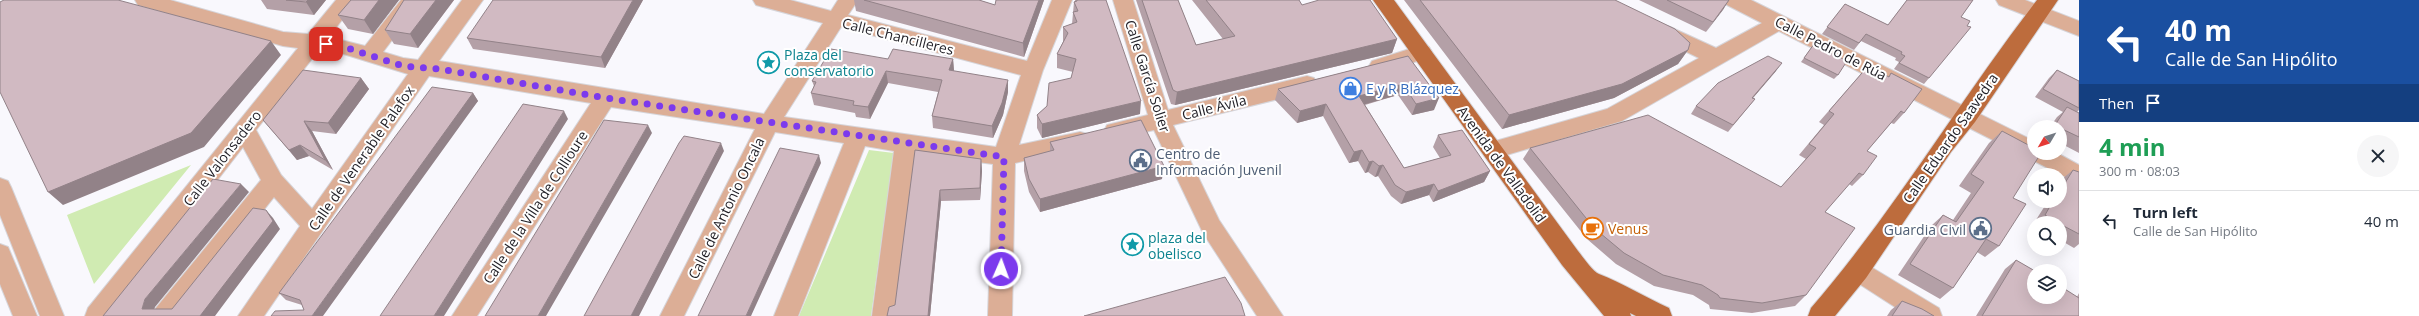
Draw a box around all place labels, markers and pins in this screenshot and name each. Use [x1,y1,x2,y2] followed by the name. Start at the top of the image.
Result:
[309,27,343,61] pin
[784,45,874,80] place label: Plaza del conservatorio
[755,49,781,75] place icon: Plaza del conservatorio
[1338,75,1364,101] shop icon: E y R Blázquez
[1366,79,1459,98] place label: E y R Blázquez
[1156,144,1282,179] place label: Centro de Información Juvenil
[1127,148,1153,174] public building icon: Centro de Información Juvenil
[1579,215,1605,241] cafe icon: Venus
[1968,216,1994,242] public building icon: Guardia Civil
[1608,219,1648,238] place label: Venus
[1884,220,1966,239] place label: Guardia Civil
[1148,228,1206,263] place label: plaza del obelisco
[1120,232,1146,258] place icon: plaza del obelisco

